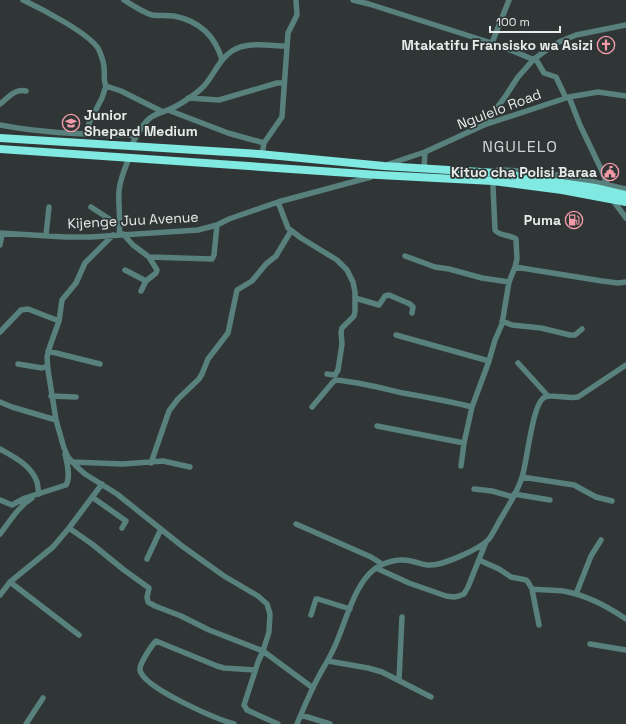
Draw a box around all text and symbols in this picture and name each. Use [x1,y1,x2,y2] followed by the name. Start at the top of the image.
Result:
[490,8,560,34] scale bar
[496,14,530,30] text: 100 m
[596,35,616,55] church icon: Mtakatifu Fransisko wa Asizi
[402,36,593,54] place label: Mtakatifu Fransisko wa Asizi
[454,85,544,133] street label: Ngulelo Road
[84,106,198,140] place label: Junior Shepard Medium
[61,113,81,133] school or university icon: Junior Shepard Medium
[482,136,558,157] district label: NGULELO
[600,162,620,182] public building icon: Kituo cha Polisi Baraa
[451,163,597,181] place label: Kituo cha Polisi Baraa
[67,208,199,232] street label: Kijenge Juu Avenue
[564,210,584,230] fuel station icon: Puma
[524,211,561,229] place label: Puma

